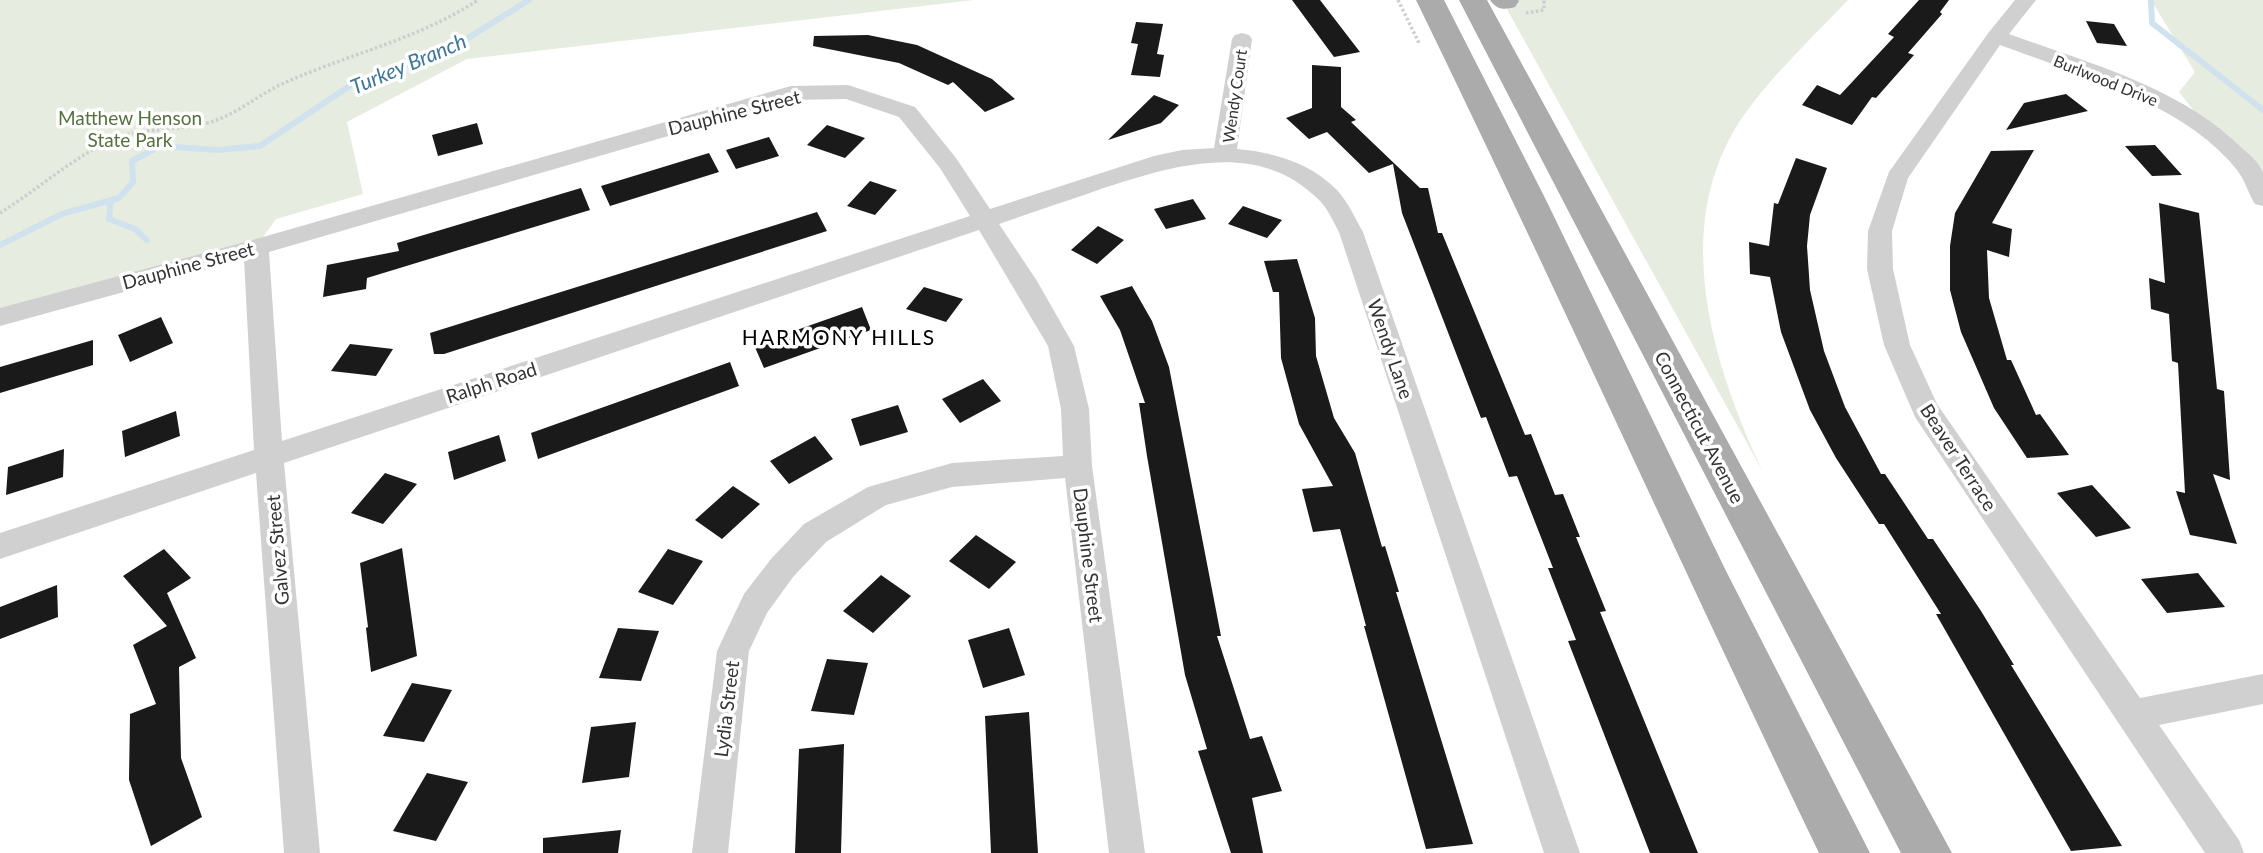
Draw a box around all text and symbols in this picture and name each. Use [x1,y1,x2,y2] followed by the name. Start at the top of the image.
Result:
[346,27,470,99] water label: Turkey Branch
[1218,48,1250,144] street label: Wendy Court
[2051,50,2161,110] street label: Burlwood Drive
[665,84,803,140] street label: Dauphine Street
[58,106,202,151] park label: Matthew Henson State Park
[120,236,257,294] street label: Dauphine Street
[1363,296,1419,402] street label: Wendy Lane
[742,324,936,349] district label: HARMONY HILLS
[1650,347,1750,507] street label: Connecticut Avenue
[443,357,539,407] street label: Ralph Road
[1916,399,2002,515] street label: Beaver Terrace
[1069,486,1109,624] street label: Dauphine Street
[261,494,293,606] street label: Galvez Street
[709,659,743,759] street label: Lydia Street

